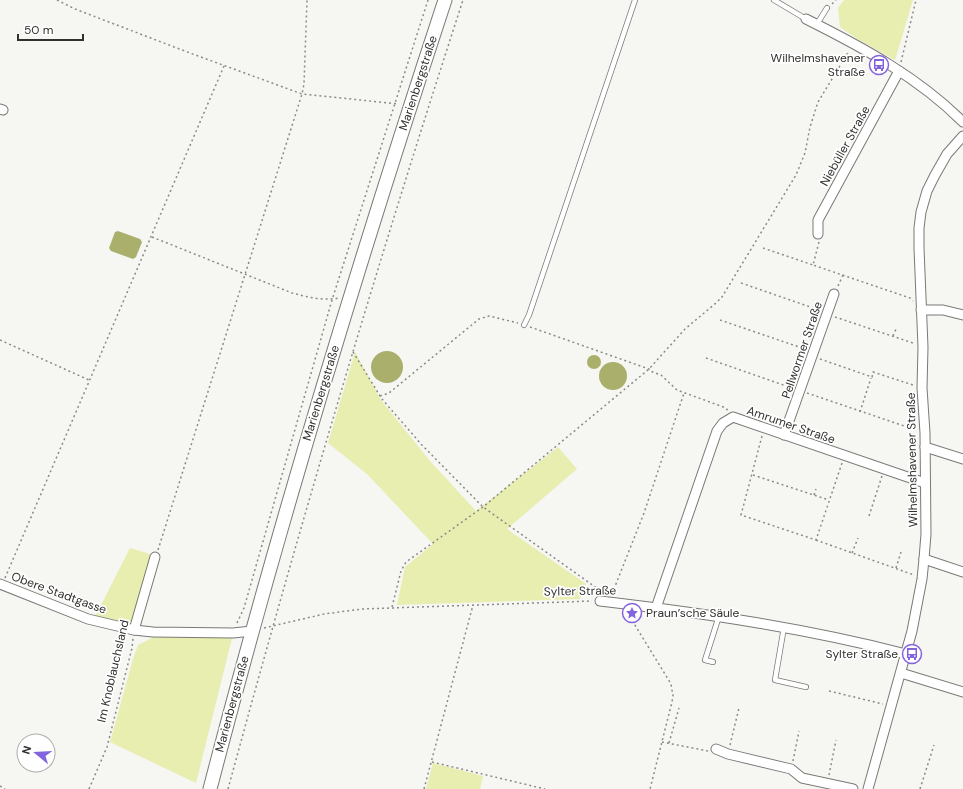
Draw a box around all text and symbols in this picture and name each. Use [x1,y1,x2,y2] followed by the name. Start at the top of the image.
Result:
[18,16,83,42] scale bar
[24,22,53,38] text: 50 m
[395,33,441,133] street label: Marienbergstraße
[771,50,866,80] place label: Wilhelmshavener Straße
[868,54,890,76] bus stop icon: Wilhelmshavener Straße
[816,103,874,189] street label: Niebüller Straße
[778,299,826,401] street label: Pellwormer Straße
[299,343,343,443] street label: Marienbergstraße
[903,392,921,528] street label: Wilhelmshavener Straße
[745,402,837,448] street label: Amrumer Straße
[9,568,109,618] street label: Obere Stadtgasse
[544,582,617,600] street label: Sylter Straße
[621,602,643,624] place icon: Praun’sche Säule
[646,605,740,621] place label: Praun’sche Säule
[93,618,133,724] street label: Im Knoblauchsland
[901,643,923,665] bus stop icon: Sylter Straße
[825,646,898,662] place label: Sylter Straße
[211,654,253,754] street label: Marienbergstraße
[16,733,56,773] north arrow
[19,744,34,756] text: N

